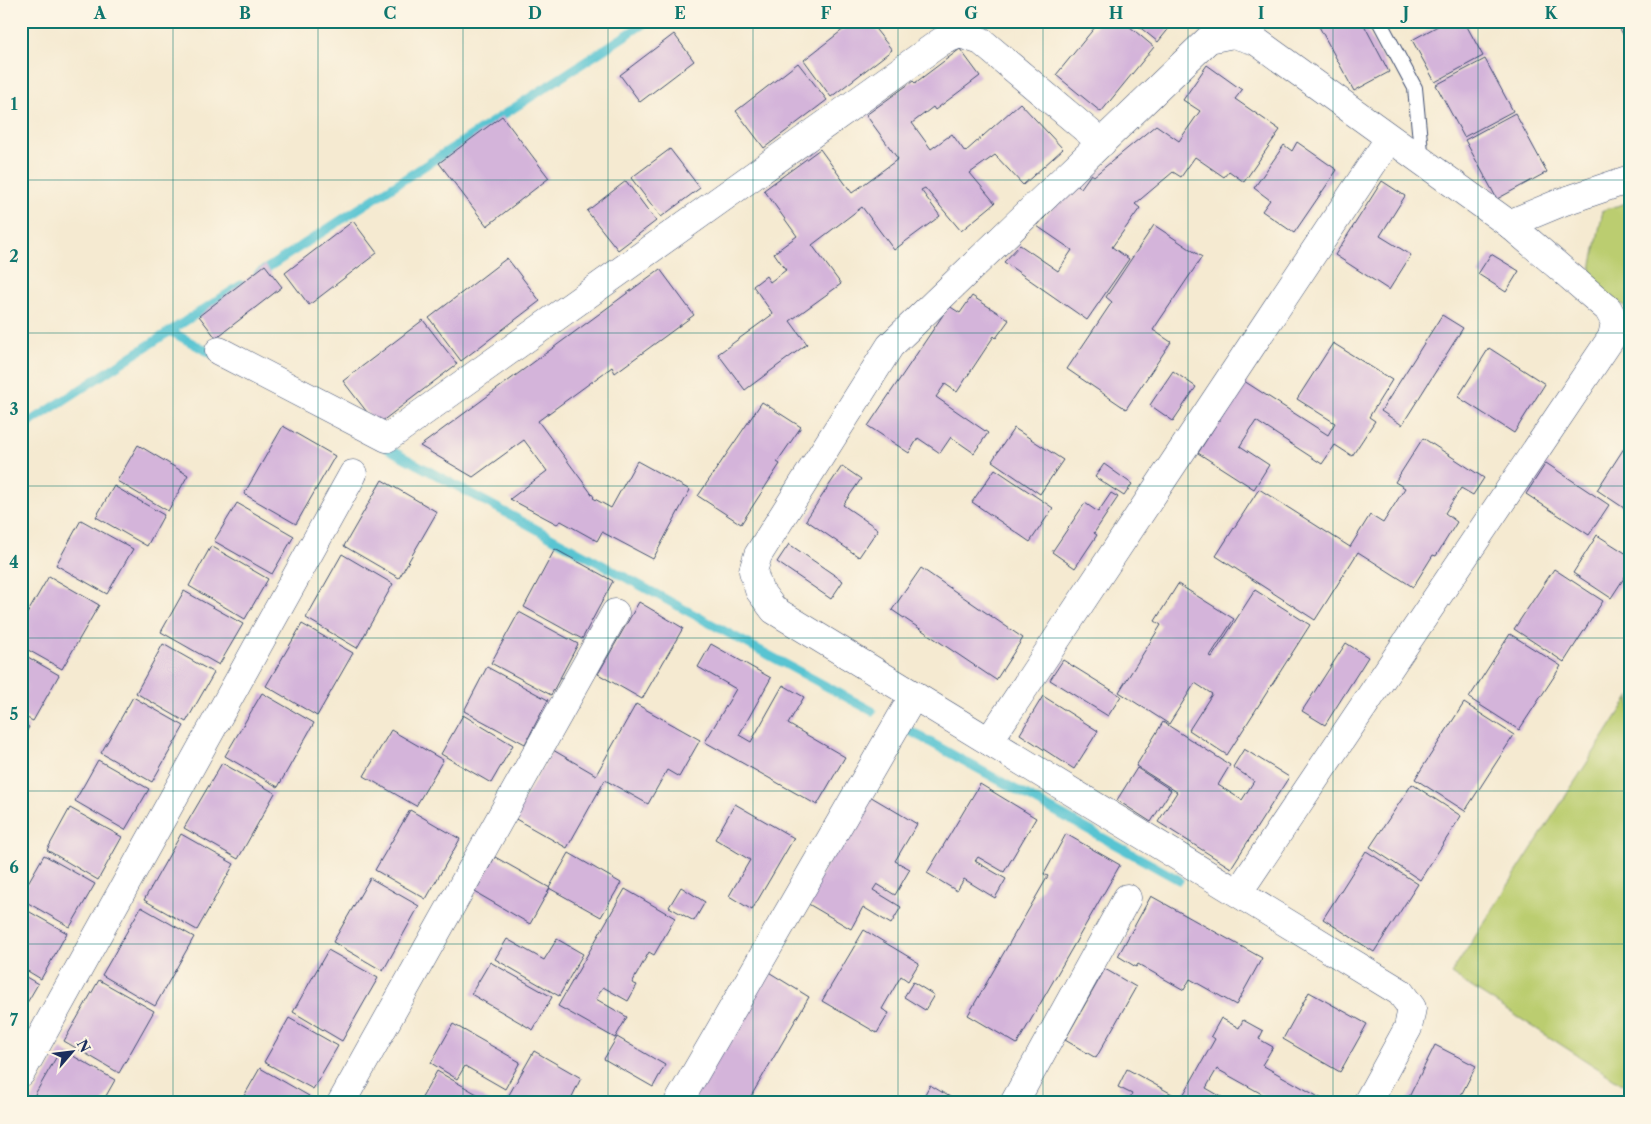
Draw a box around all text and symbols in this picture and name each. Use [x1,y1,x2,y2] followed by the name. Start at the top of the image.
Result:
[93,3,107,23] text: A
[239,3,251,23] text: B
[384,3,396,23] text: C
[528,3,542,23] text: D
[674,3,686,23] text: E
[821,3,832,23] text: F
[964,3,978,23] text: G
[1109,3,1123,23] text: H
[1258,3,1265,23] text: I
[1400,3,1409,23] text: J
[1545,3,1559,23] text: K
[10,94,18,114] text: 1
[9,246,19,266] text: 2
[9,399,19,419] text: 3
[9,552,19,572] text: 4
[10,704,19,724] text: 5
[9,857,19,877] text: 6
[10,1010,19,1030] text: 7
[48,1026,98,1076] north arrow
[73,1036,94,1055] text: N

